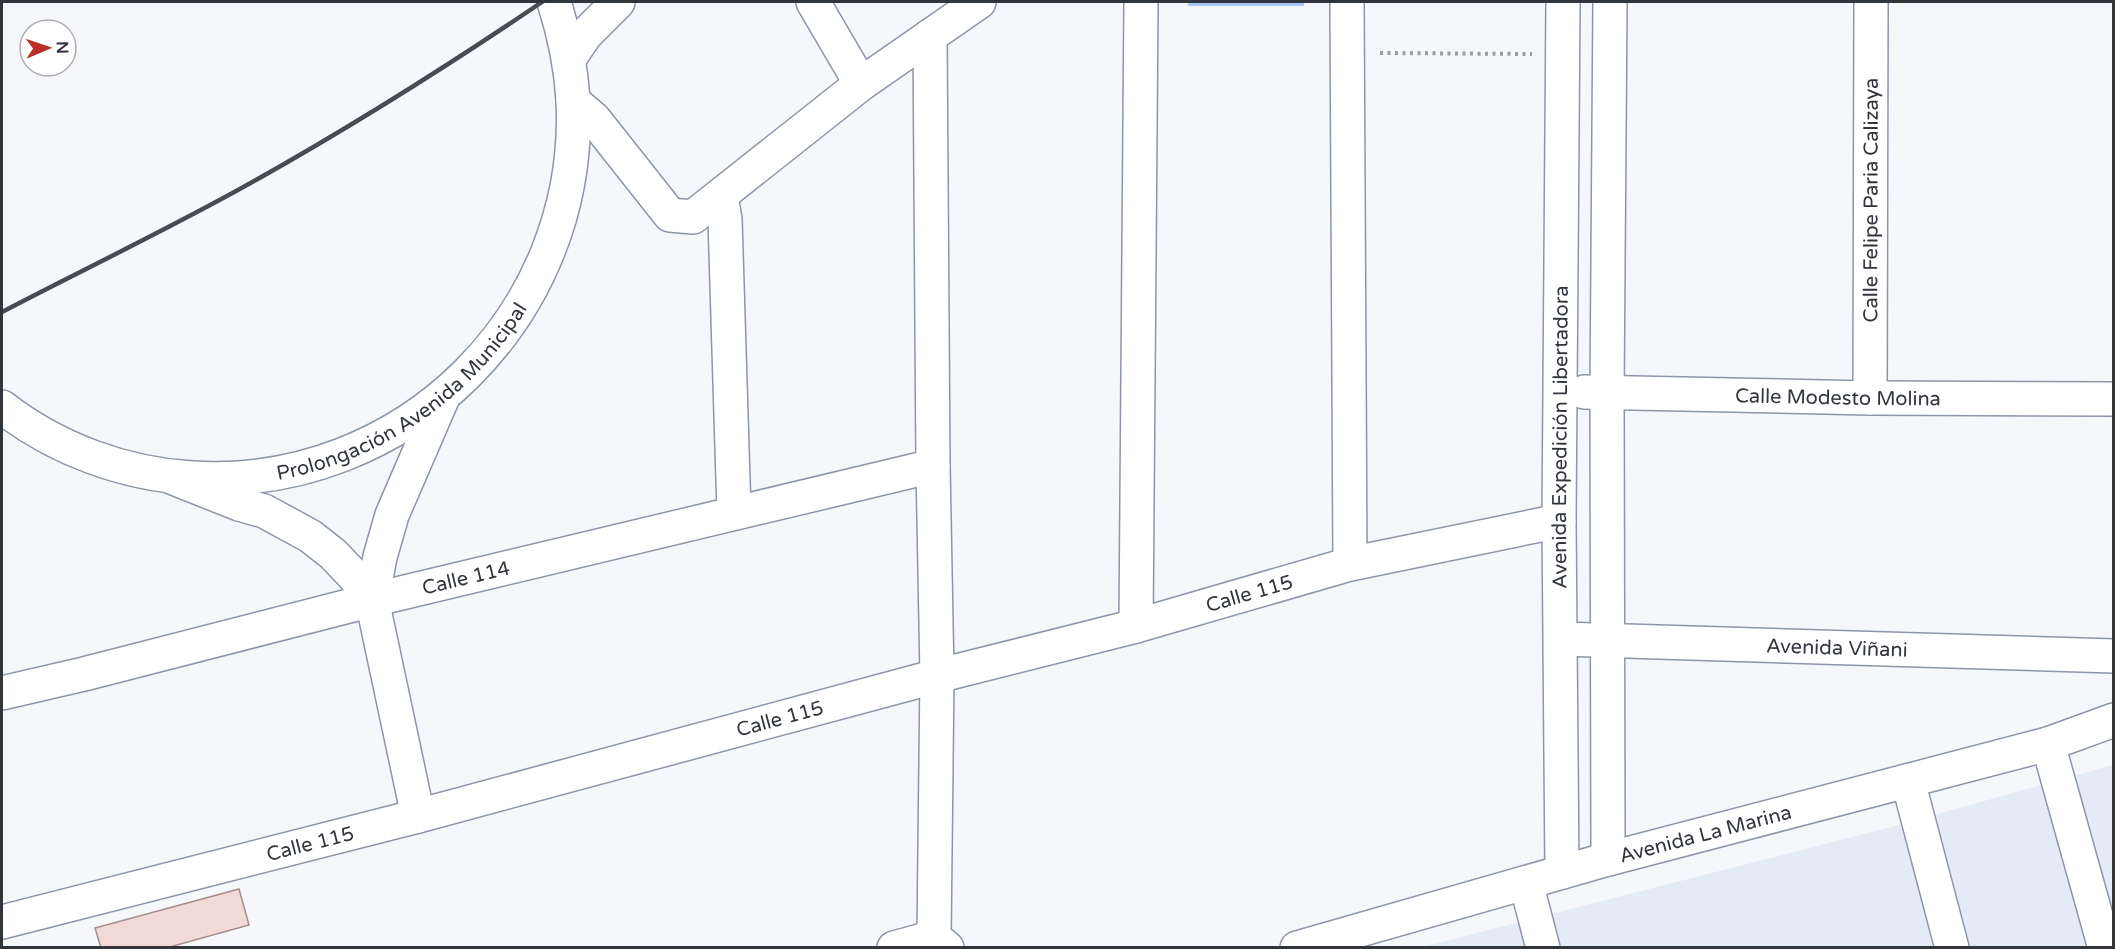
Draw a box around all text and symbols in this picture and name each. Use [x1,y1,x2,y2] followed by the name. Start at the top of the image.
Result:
[18,18,78,78] north arrow
[52,41,72,54] text: N
[1859,78,1884,322] street label: Calle Felipe Paria Calizaya
[1548,285,1574,589] street label: Avenida Expedición Libertadora
[275,299,533,486] street label: Prolongación Avenida Municipal
[1735,384,1941,411] street label: Calle Modesto Molina
[420,557,512,601] street label: Calle 114
[1203,570,1296,618] street label: Calle 115
[1766,634,1908,663] street label: Avenida Viñani
[734,696,826,743] street label: Calle 115
[1617,801,1794,869] street label: Avenida La Marina
[264,822,357,867] street label: Calle 115

